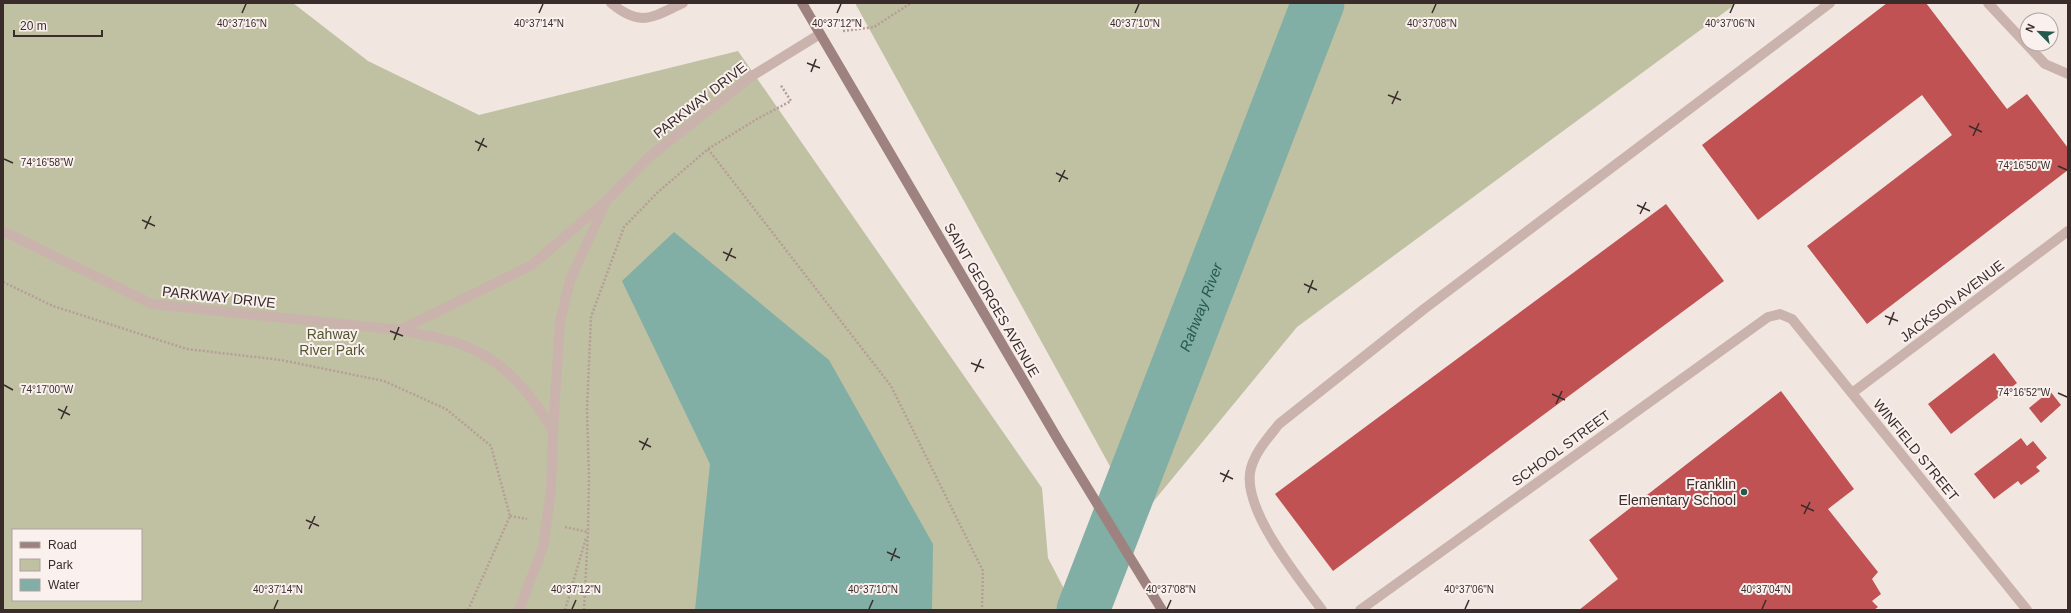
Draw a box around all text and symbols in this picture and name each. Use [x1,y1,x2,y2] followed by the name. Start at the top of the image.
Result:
[14,12,102,38] scale bar
[2019,12,2059,52] north arrow
[217,18,267,29] text: 40°37'16"N
[514,18,564,29] text: 40°37'14"N
[812,18,862,29] text: 40°37'12"N
[1110,18,1160,29] text: 40°37'10"N
[1407,18,1457,29] text: 40°37'08"N
[1705,18,1755,29] text: 40°37'06"N
[20,19,47,33] text: 20 m
[2023,22,2037,34] text: N
[650,59,750,141] street label: PARKWAY DRIVE
[21,157,74,168] text: 74°16'58"W
[1998,160,2051,171] text: 74°16'50"W
[941,220,1043,380] street label: SAINT GEORGES AVENUE
[1897,257,2007,345] street label: JACKSON AVENUE
[1176,259,1225,354] water label: Rahway River
[162,283,276,311] street label: PARKWAY DRIVE
[299,326,366,358] park label: Rahway River Park
[21,384,74,395] text: 74°17'00"W
[1998,387,2051,398] text: 74°16'52"W
[1870,396,1962,504] street label: WINFIELD STREET
[1509,407,1614,489] street label: SCHOOL STREET
[1618,476,1736,508] place label: Franklin Elementary School
[1739,487,1749,497] marker: Franklin Elementary School
[12,529,142,601] legend
[48,538,77,552] text: Road
[48,558,74,572] text: Park
[48,578,80,592] text: Water
[253,584,303,595] text: 40°37'14"N
[551,584,601,595] text: 40°37'12"N
[848,584,898,595] text: 40°37'10"N
[1146,584,1196,595] text: 40°37'08"N
[1444,584,1494,595] text: 40°37'06"N
[1741,584,1791,595] text: 40°37'04"N

